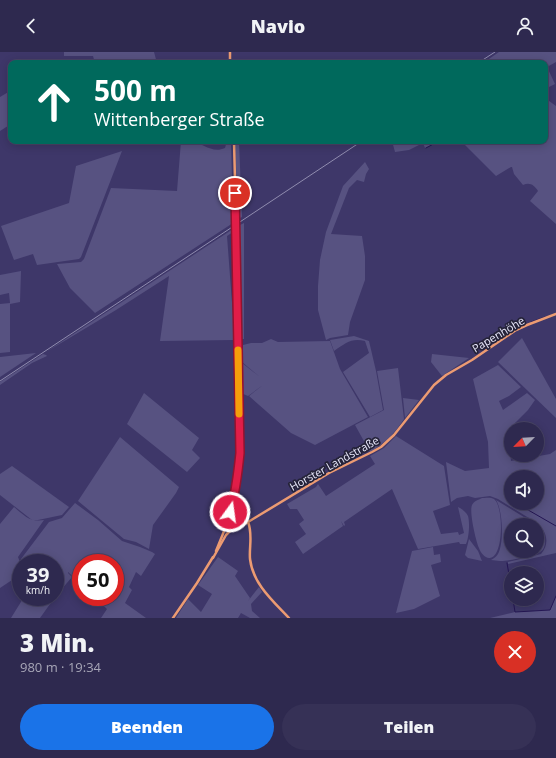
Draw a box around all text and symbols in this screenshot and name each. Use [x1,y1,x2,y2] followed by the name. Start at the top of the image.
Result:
[251,14,305,38] text: Navio
[20,15,42,37] icon: back
[514,15,536,37] icon: person
[94,71,177,109] text: 500 m
[28,76,80,128] icon: ahead
[94,107,265,131] text: Wittenberger Straße
[218,176,252,210] pin
[224,182,246,204] icon: arrive
[469,312,527,356] street label: Papenhöhe
[504,422,544,462] north arrow
[504,422,544,606] map controls
[287,432,381,494] street label: Horster Landstraße
[504,470,544,510] button: sound
[209,491,251,533] position arrow
[504,518,544,558] button: search
[72,554,124,606] speed limit sign: 50
[27,561,49,588] text: 39
[504,566,544,606] button: layers
[26,583,50,597] text: km/h
[20,626,94,659] text: 3 Min.
[494,631,536,673] button: close
[20,658,101,676] text: 980 m · 19:34
[20,704,274,750] button: Beenden
[282,704,536,750] button: Teilen

